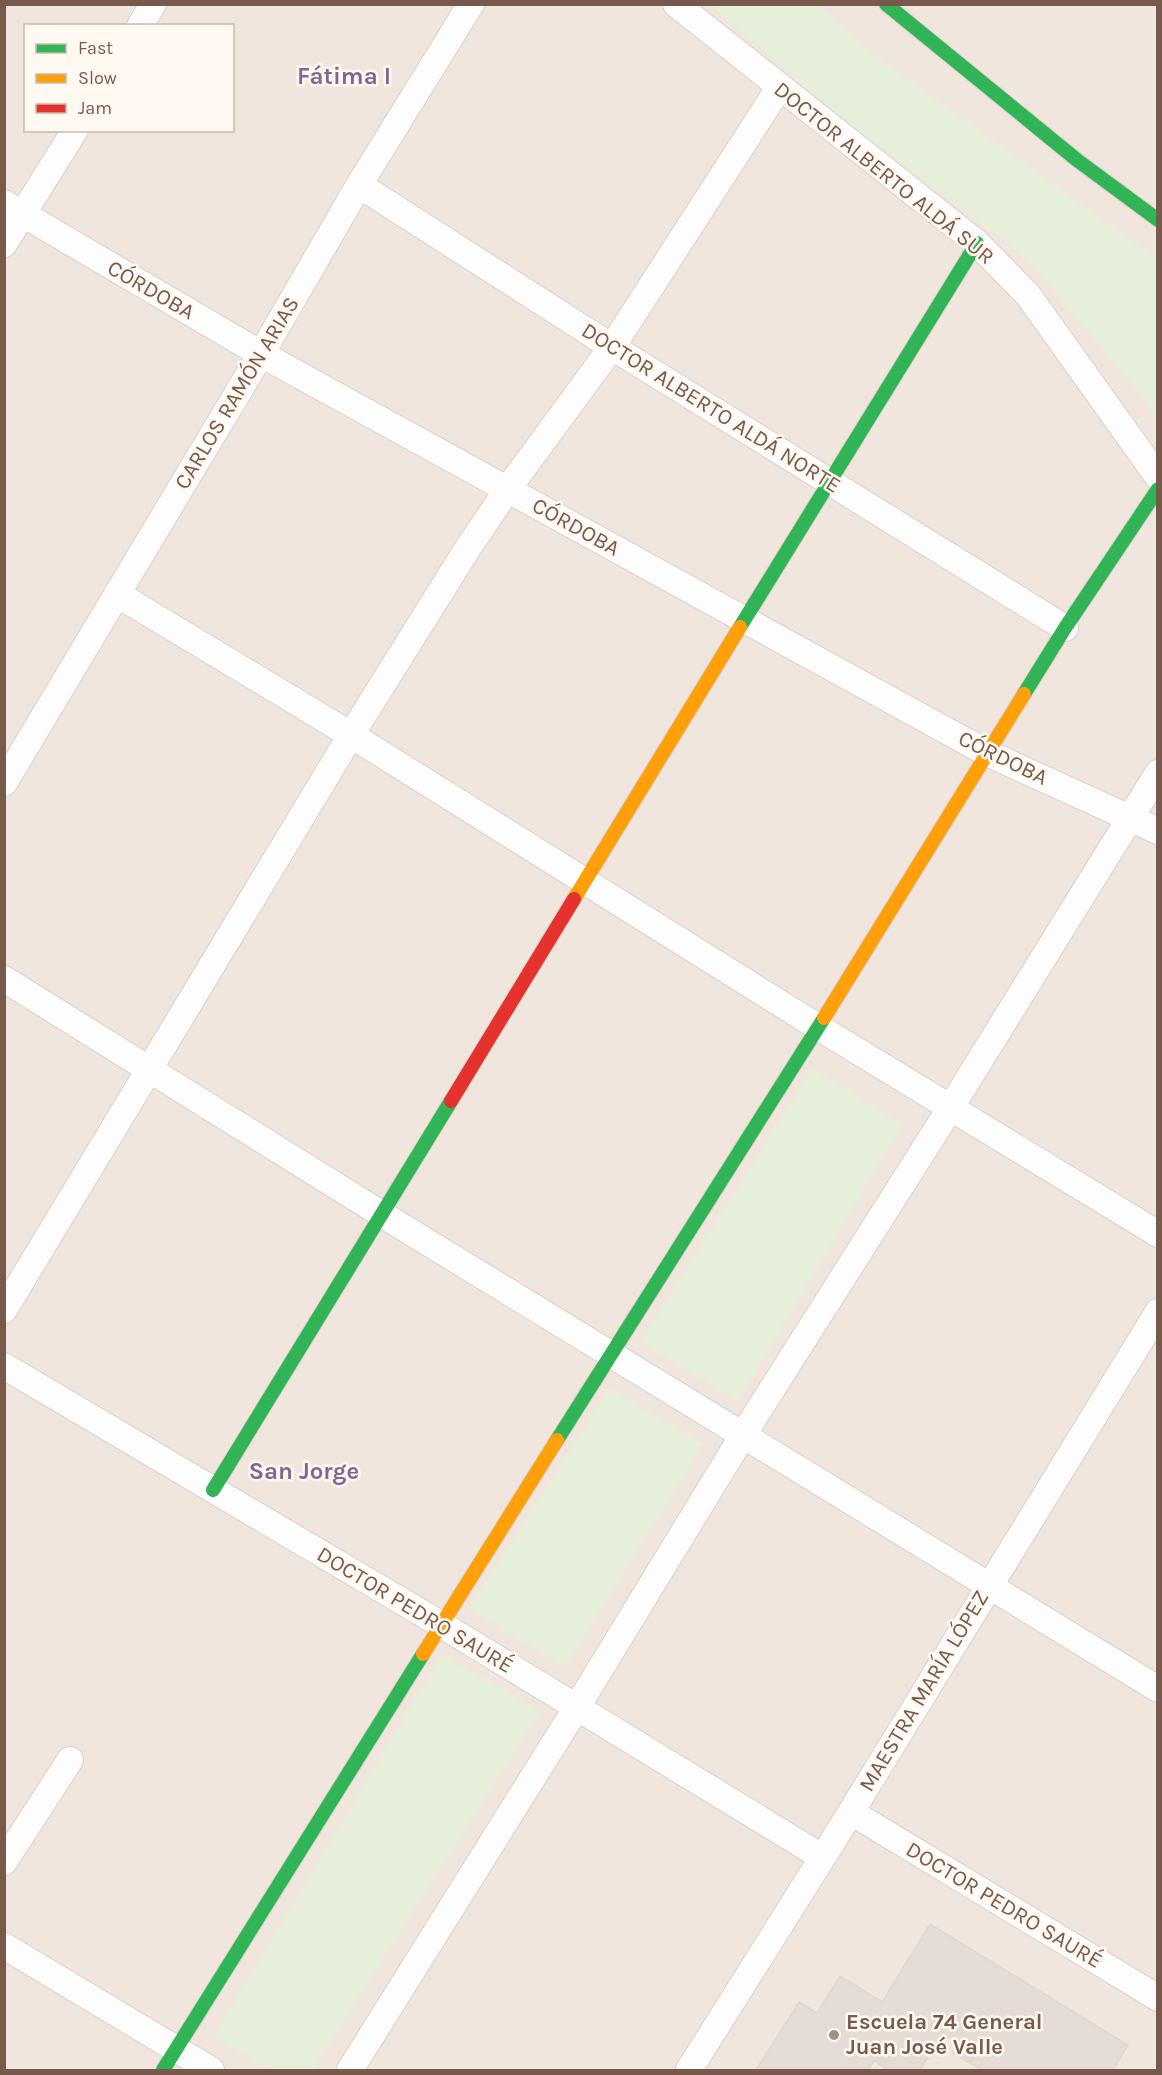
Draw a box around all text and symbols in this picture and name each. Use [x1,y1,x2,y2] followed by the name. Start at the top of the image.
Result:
[24,24,234,132] legend
[78,37,113,59] text: Fast
[297,62,391,90] district label: Fátima I
[78,67,117,89] text: Slow
[769,75,1000,270] street label: DOCTOR ALBERTO ALDÁ SUR
[78,97,112,119] text: Jam
[103,254,200,325] street label: CÓRDOBA
[168,291,305,494] street label: CARLOS RAMÓN ARIAS
[577,317,846,499] street label: DOCTOR ALBERTO ALDÁ NORTE
[528,491,625,562] street label: CÓRDOBA
[954,724,1053,791] street label: CÓRDOBA
[249,1457,359,1485] district label: San Jorge
[312,1540,518,1679] street label: DOCTOR PEDRO SAURÉ
[853,1585,994,1796] street label: MAESTRA MARÍA LÓPEZ
[901,1835,1107,1974] street label: DOCTOR PEDRO SAURÉ
[846,2009,1042,2060] place label: Escuela 74 General Juan José Valle
[827,2028,841,2042] marker: Escuela 74 General Juan José Valle

